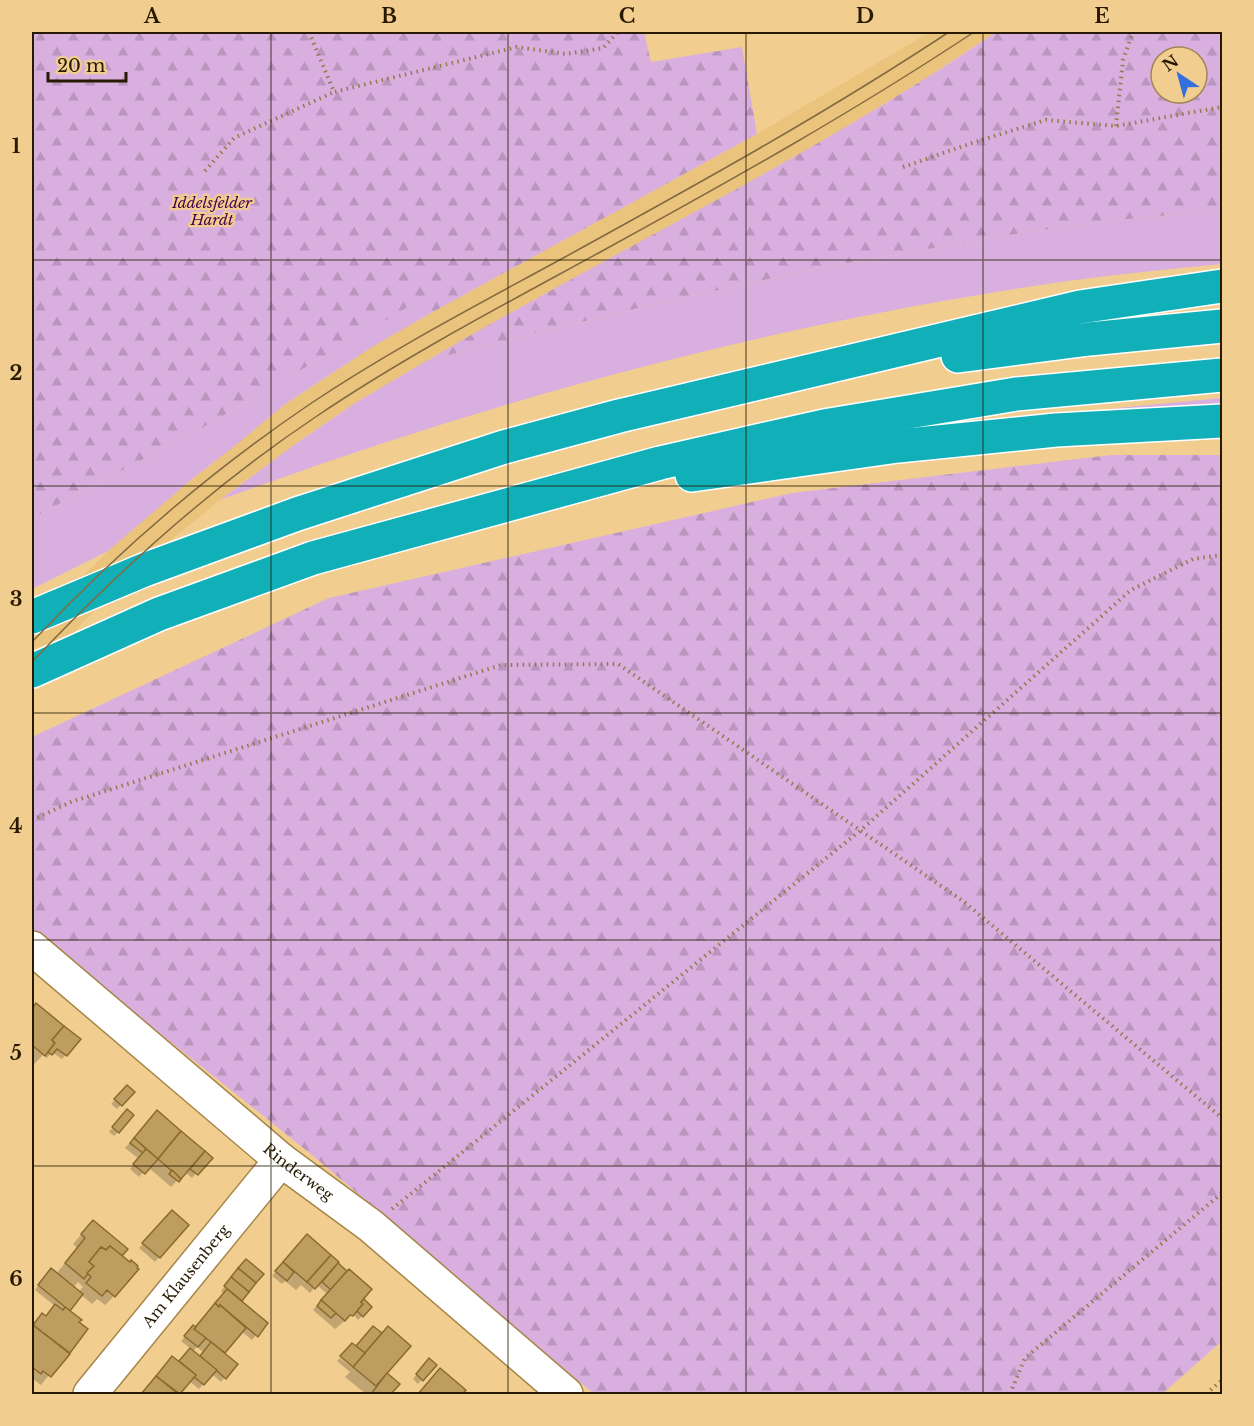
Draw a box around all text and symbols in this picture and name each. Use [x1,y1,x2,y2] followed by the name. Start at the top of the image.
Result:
[143,4,161,28] text: A
[381,4,397,28] text: B
[619,4,635,28] text: C
[856,4,874,28] text: D
[1094,4,1110,28] text: E
[48,45,126,83] scale bar
[1149,45,1209,105] north arrow
[1158,50,1182,75] text: N
[57,55,105,77] text: 20 m
[12,134,21,158] text: 1
[171,193,253,229] park label: Iddelsfelder Hardt
[9,361,23,385] text: 2
[10,587,22,611] text: 3
[9,814,23,838] text: 4
[10,1041,22,1065] text: 5
[259,1139,338,1205] street label: Rinderweg
[137,1220,234,1332] street label: Am Klausenberg
[9,1267,23,1291] text: 6

